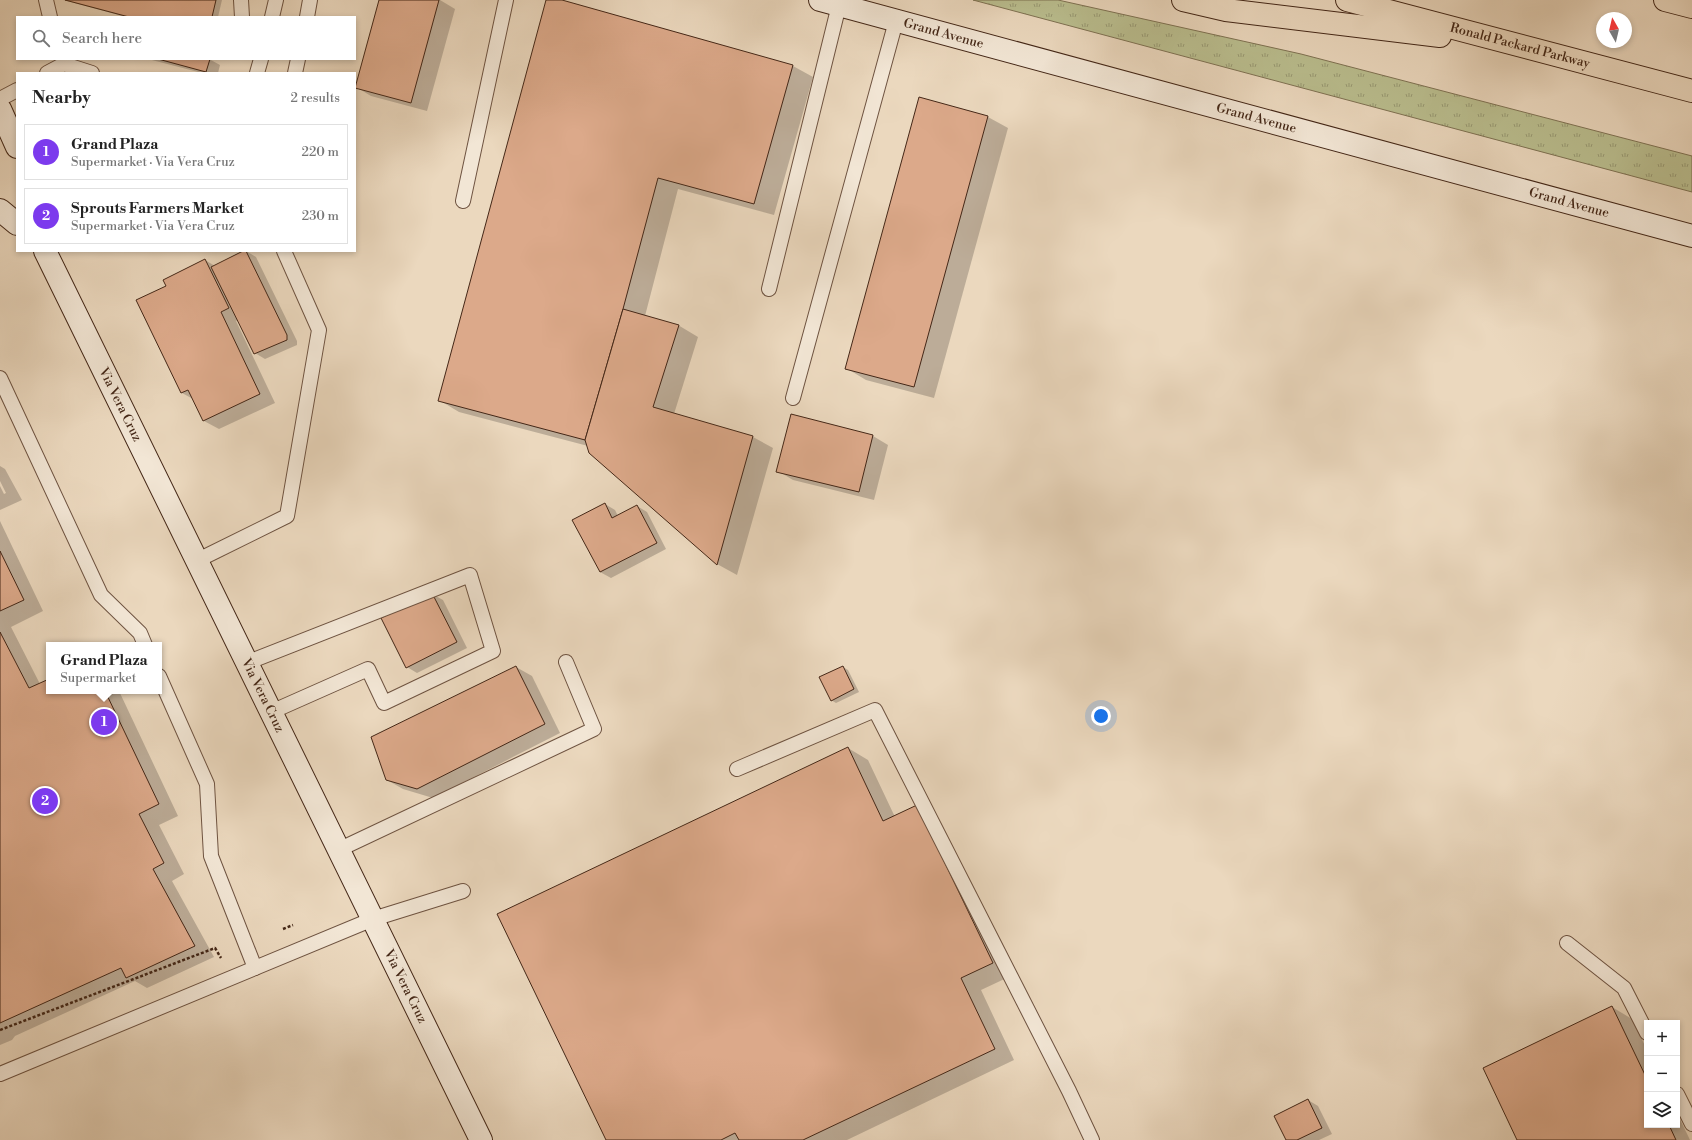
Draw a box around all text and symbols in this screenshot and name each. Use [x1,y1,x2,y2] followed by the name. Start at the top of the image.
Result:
[1596,12,1632,48] north arrow
[902,15,986,52] street label: Grand Avenue
[16,16,356,60] search box
[1448,20,1592,72] street label: Ronald Packard Parkway
[30,27,52,49] icon: search
[62,29,142,48] text: Search here
[32,87,91,109] text: Nearby
[291,90,340,106] text: 2 results
[1214,100,1299,137] street label: Grand Avenue
[71,135,158,154] text: Grand Plaza
[43,144,49,160] text: 1
[301,144,339,160] text: 220 m
[71,154,235,170] text: Supermarket · Via Vera Cruz
[1527,184,1611,221] street label: Grand Avenue
[71,199,244,218] text: Sprouts Farmers Market
[42,208,50,224] text: 2
[302,208,339,224] text: 230 m
[71,218,235,234] text: Supermarket · Via Vera Cruz
[95,364,145,444] street label: Via Vera Cruz
[46,642,162,694] popup
[60,651,148,670] text: Grand Plaza
[238,655,288,735] street label: Via Vera Cruz
[60,670,136,686] text: Supermarket
[1091,706,1111,726] your location
[91,707,117,737] pin: 1
[32,786,58,816] pin: 2
[380,946,431,1026] street label: Via Vera Cruz
[1644,1020,1680,1128] map controls
[1644,1020,1680,1056] button: +
[1644,1056,1680,1092] button: −
[1644,1092,1680,1128] button: layers

